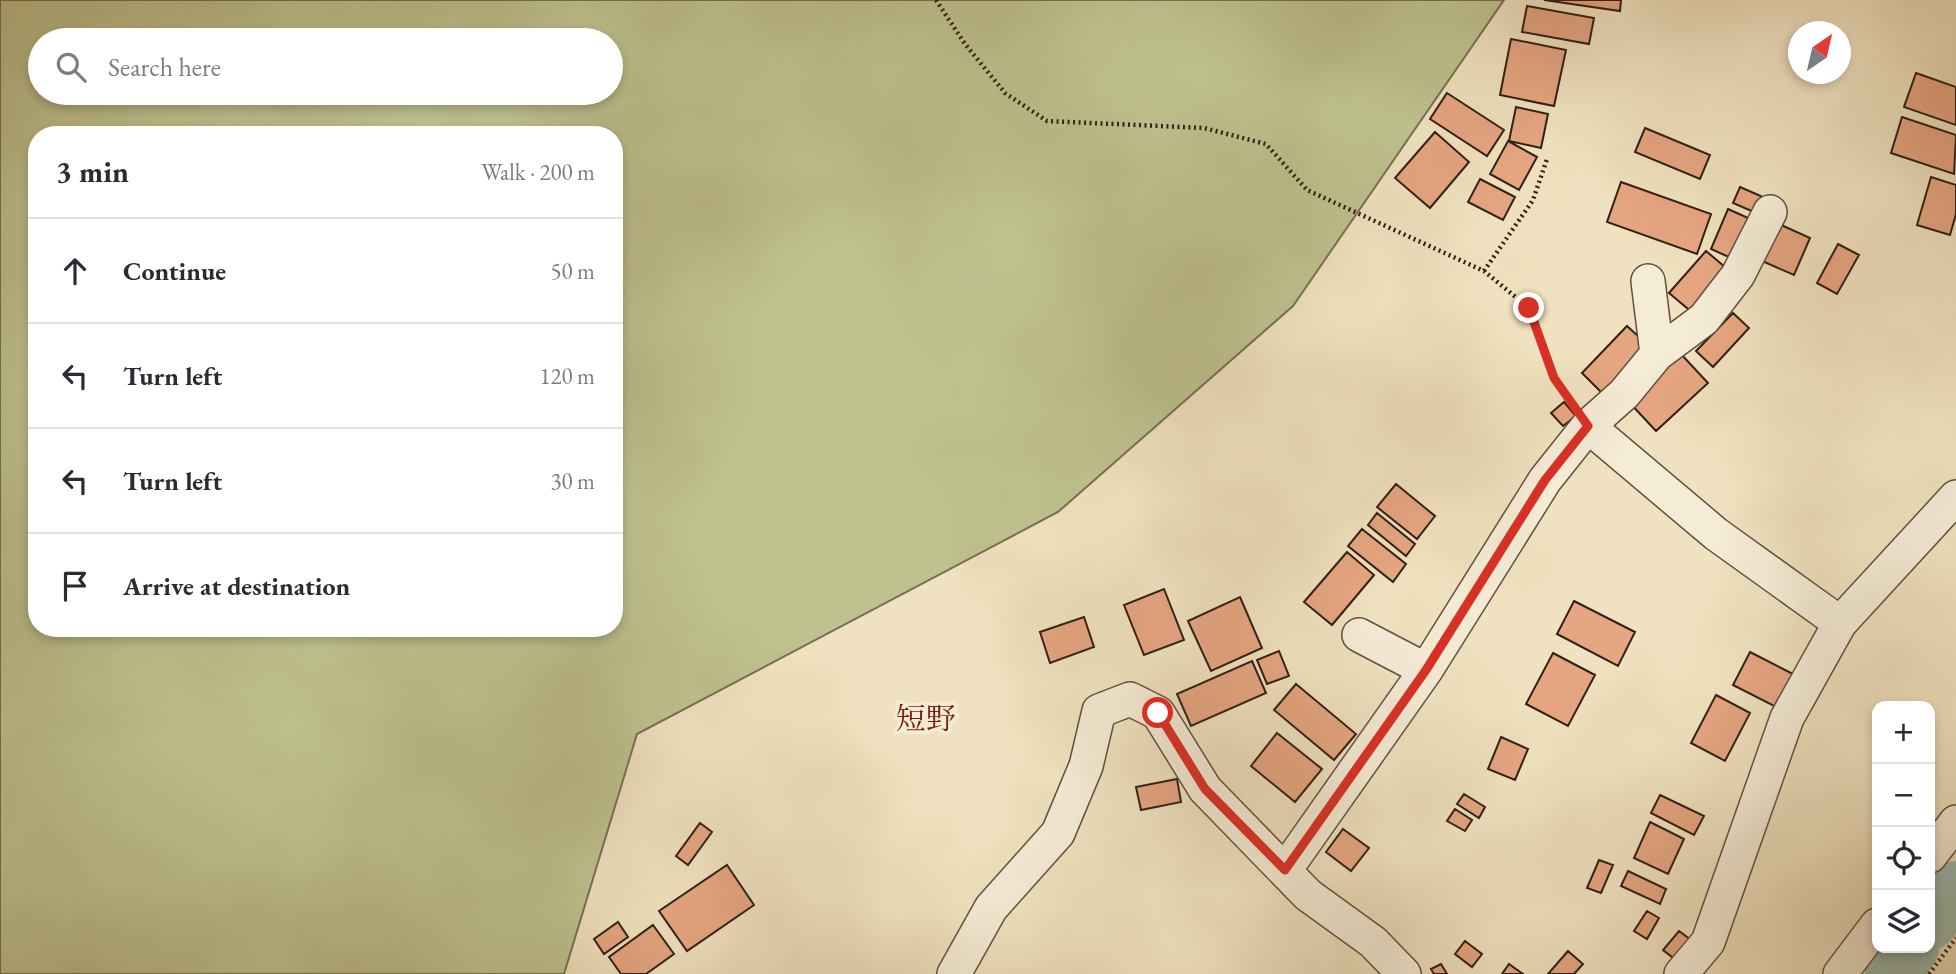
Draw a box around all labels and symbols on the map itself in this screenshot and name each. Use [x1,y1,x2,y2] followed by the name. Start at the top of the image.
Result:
[1788,21,1851,84] north arrow
[1513,292,1544,323] route end
[1142,697,1173,728] route start
[896,699,956,738] district label: 短野

